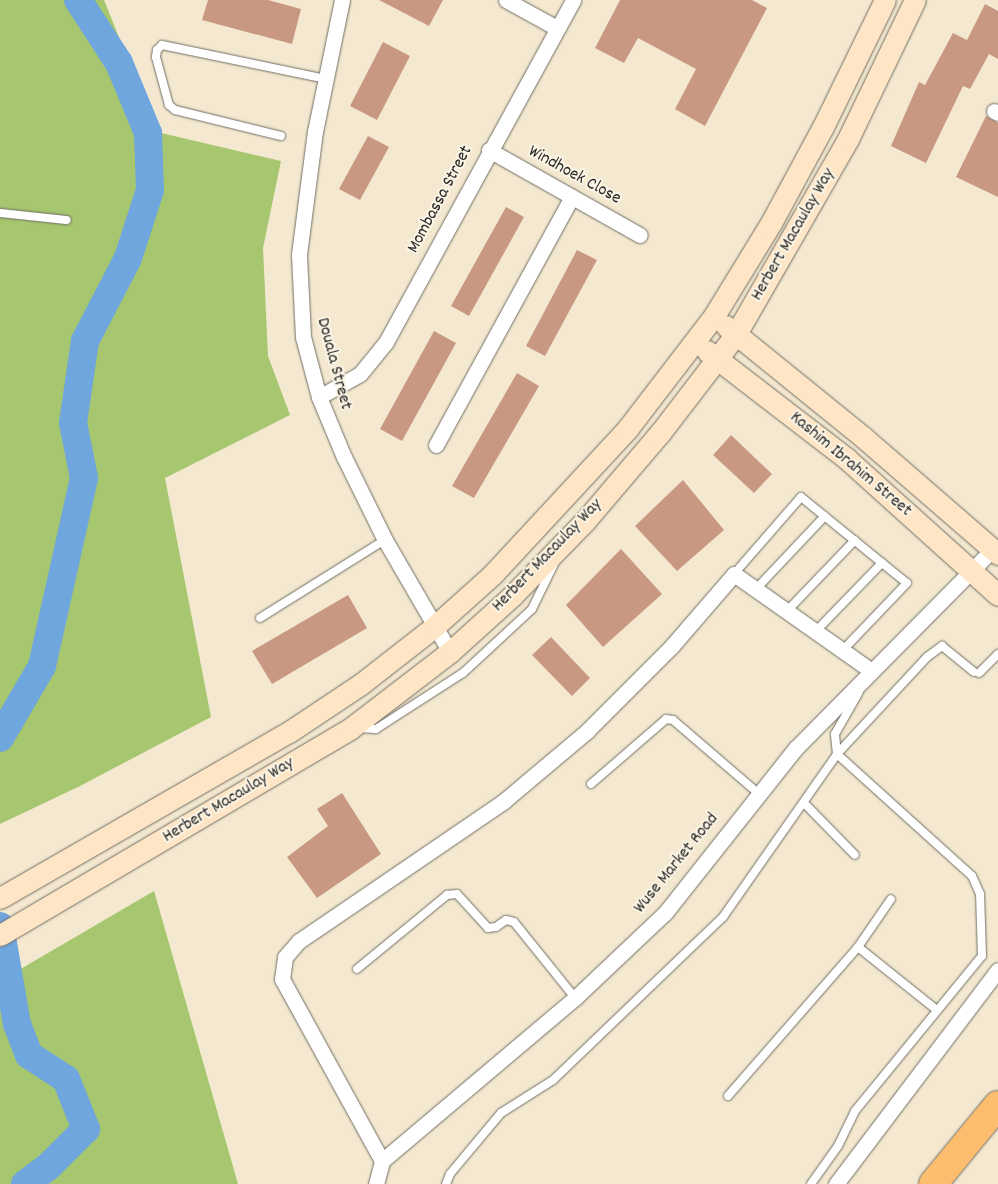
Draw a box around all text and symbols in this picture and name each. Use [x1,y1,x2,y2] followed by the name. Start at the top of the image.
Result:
[524,142,624,210] street label: Windhoek Close
[404,143,478,257] street label: Mombassa Street
[747,165,841,305] street label: Herbert Macaulay Way
[310,316,356,412] street label: Douala Street
[785,408,915,522] street label: Kashim Ibrahim Street
[488,495,608,617] street label: Herbert Macaulay Way
[159,753,299,849] street label: Herbert Macaulay Way
[630,809,724,919] street label: Wuse Market Road

